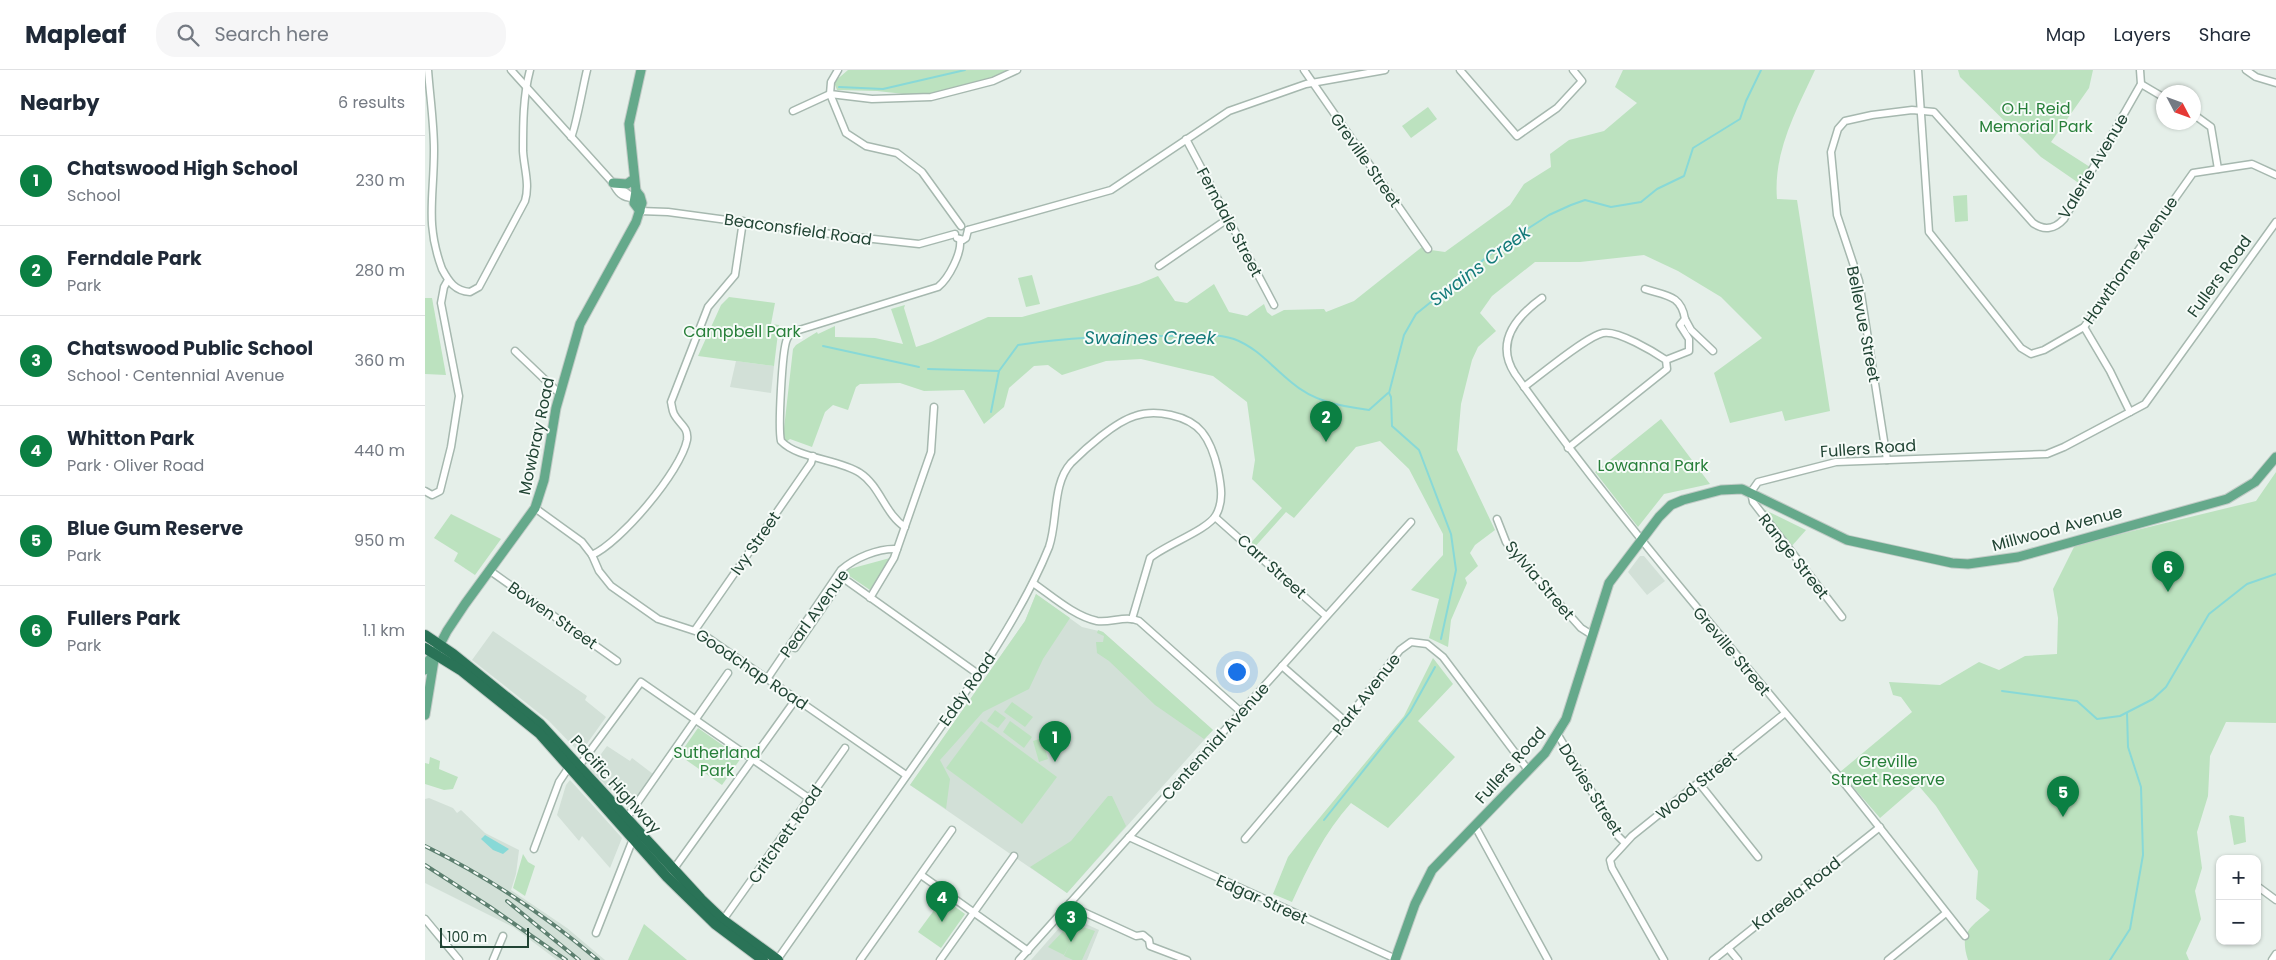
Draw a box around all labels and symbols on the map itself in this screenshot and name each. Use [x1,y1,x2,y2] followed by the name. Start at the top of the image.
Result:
[2156,85,2201,130] north arrow
[1979,97,2094,138] park label: O.H. Reid Memorial Park
[1325,109,1407,212] street label: Greville Street
[2053,109,2134,223] street label: Valerie Avenue
[1191,164,1268,281] street label: Ferndale Street
[2077,191,2183,329] street label: Hawthorne Avenue
[723,208,873,251] street label: Beaconsfield Road
[1424,219,1536,312] water label: Swains Creek
[2182,231,2257,322] street label: Fullers Road
[1841,264,1886,384] street label: Bellevue Street
[683,320,802,343] park label: Campbell Park
[1084,325,1216,350] water label: Swaines Creek
[513,375,560,497] street label: Mowbray Road
[1310,401,1342,442] pin: 2
[1819,434,1917,463] street label: Fullers Road
[1598,454,1709,477] park label: Lowanna Park
[1989,500,2125,557] street label: Millwood Avenue
[725,507,786,580] street label: Ivy Street
[1753,509,1834,604] street label: Range Street
[1232,529,1312,604] street label: Carr Street
[1500,536,1580,625] street label: Sylvia Street
[2152,551,2184,592] pin: 6
[774,564,854,662] street label: Pearl Avenue
[503,576,602,655] street label: Bowen Street
[1687,602,1776,701] street label: Greville Street
[691,623,813,716] street label: Goodchap Road
[934,648,1001,731] street label: Eddy Road
[1327,648,1406,740] street label: Park Avenue
[1224,659,1250,685] your location
[1156,677,1275,805] street label: Centennial Avenue
[1039,721,1071,762] pin: 1
[1470,722,1551,809] street label: Fullers Road
[565,730,666,839] street label: Pacific Highway
[1553,739,1628,840] street label: Davies Street
[673,741,761,782] park label: Sutherland Park
[1651,745,1742,825] street label: Wood Street
[1831,750,1945,791] park label: Greville Street Reserve
[2047,776,2079,817] pin: 5
[743,780,828,888] street label: Critchett Road
[1747,851,1845,935] street label: Kareela Road
[1212,869,1311,930] street label: Edgar Street
[926,881,958,922] pin: 4
[1055,901,1087,942] pin: 3
[440,925,529,948] scale bar

